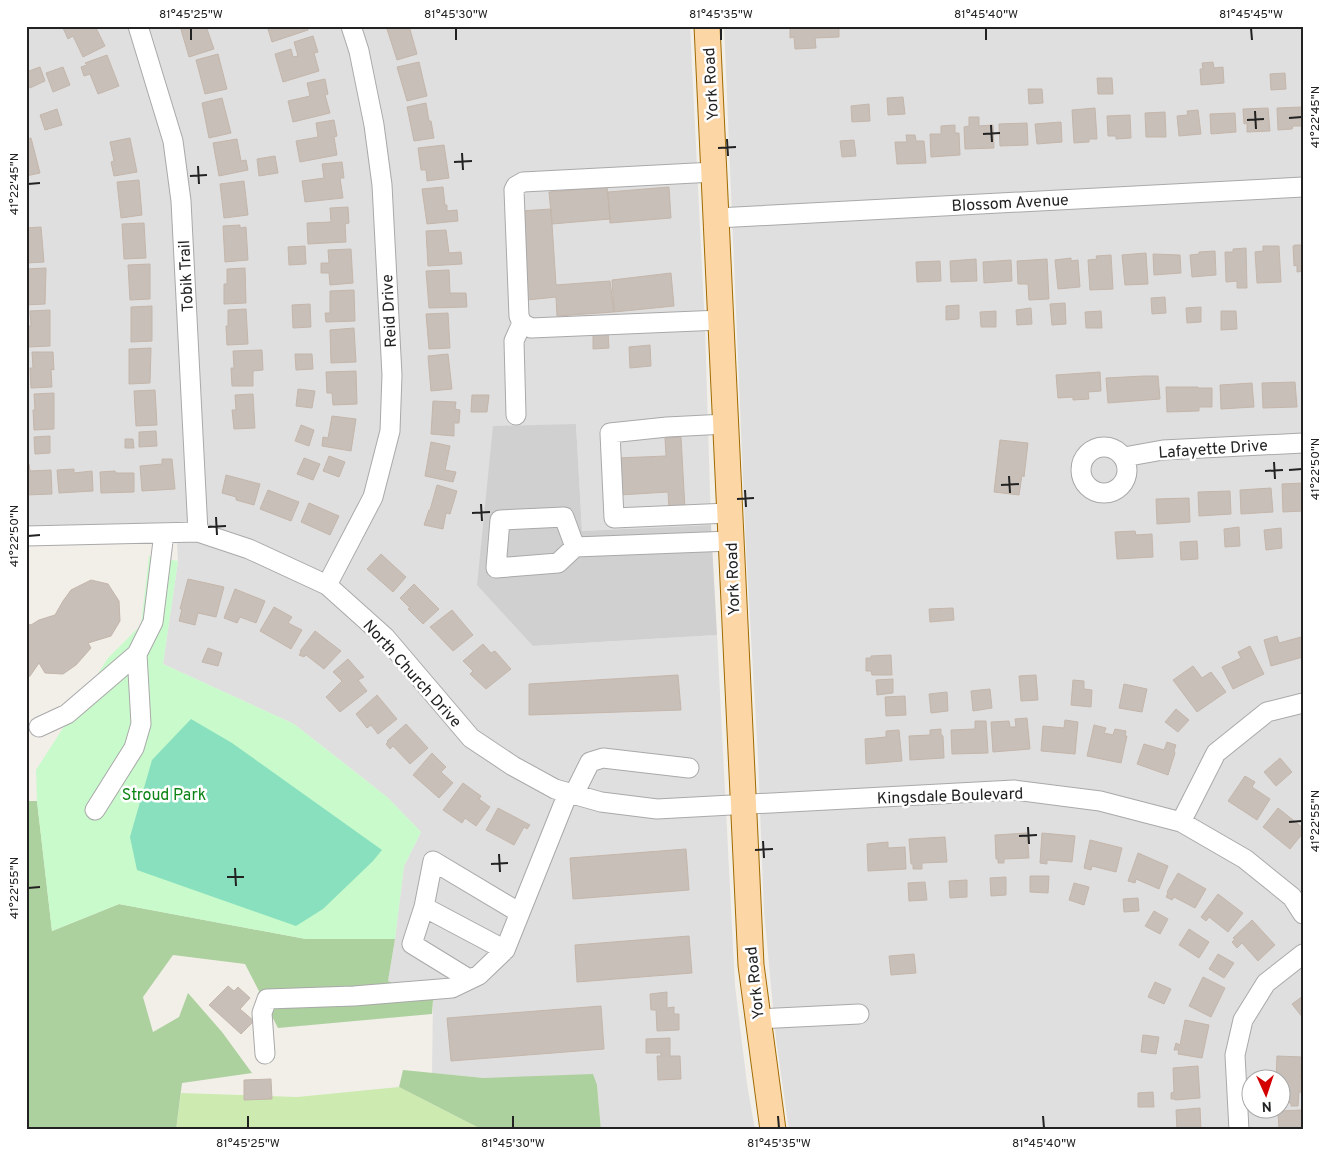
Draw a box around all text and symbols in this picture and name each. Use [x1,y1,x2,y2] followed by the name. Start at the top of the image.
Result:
[159,7,223,23] text: 81°45'25"W
[424,7,488,23] text: 81°45'30"W
[689,7,753,23] text: 81°45'35"W
[954,7,1018,23] text: 81°45'40"W
[1219,7,1283,23] text: 81°45'45"W
[700,47,724,121] street label: York Road
[1308,86,1324,148] text: 41°22'45"N
[7,153,23,215] text: 41°22'45"N
[951,191,1069,217] street label: Blossom Avenue
[175,239,199,312] street label: Tobik Trail
[378,274,402,348] street label: Reid Drive
[1158,436,1269,464] street label: Lafayette Drive
[1308,438,1324,500] text: 41°22'50"N
[7,505,23,567] text: 41°22'50"N
[723,542,745,616] street label: York Road
[358,616,465,732] street label: North Church Drive
[876,784,1024,810] street label: Kingsdale Boulevard
[122,786,206,806] park label: Stroud Park
[1308,790,1324,852] text: 41°22'55"N
[7,857,23,919] text: 41°22'55"N
[742,945,770,1020] street label: York Road
[1242,1068,1292,1118] north arrow
[1261,1097,1272,1114] text: N
[216,1136,280,1152] text: 81°45'25"W
[481,1136,545,1152] text: 81°45'30"W
[747,1136,811,1152] text: 81°45'35"W
[1012,1136,1076,1152] text: 81°45'40"W

